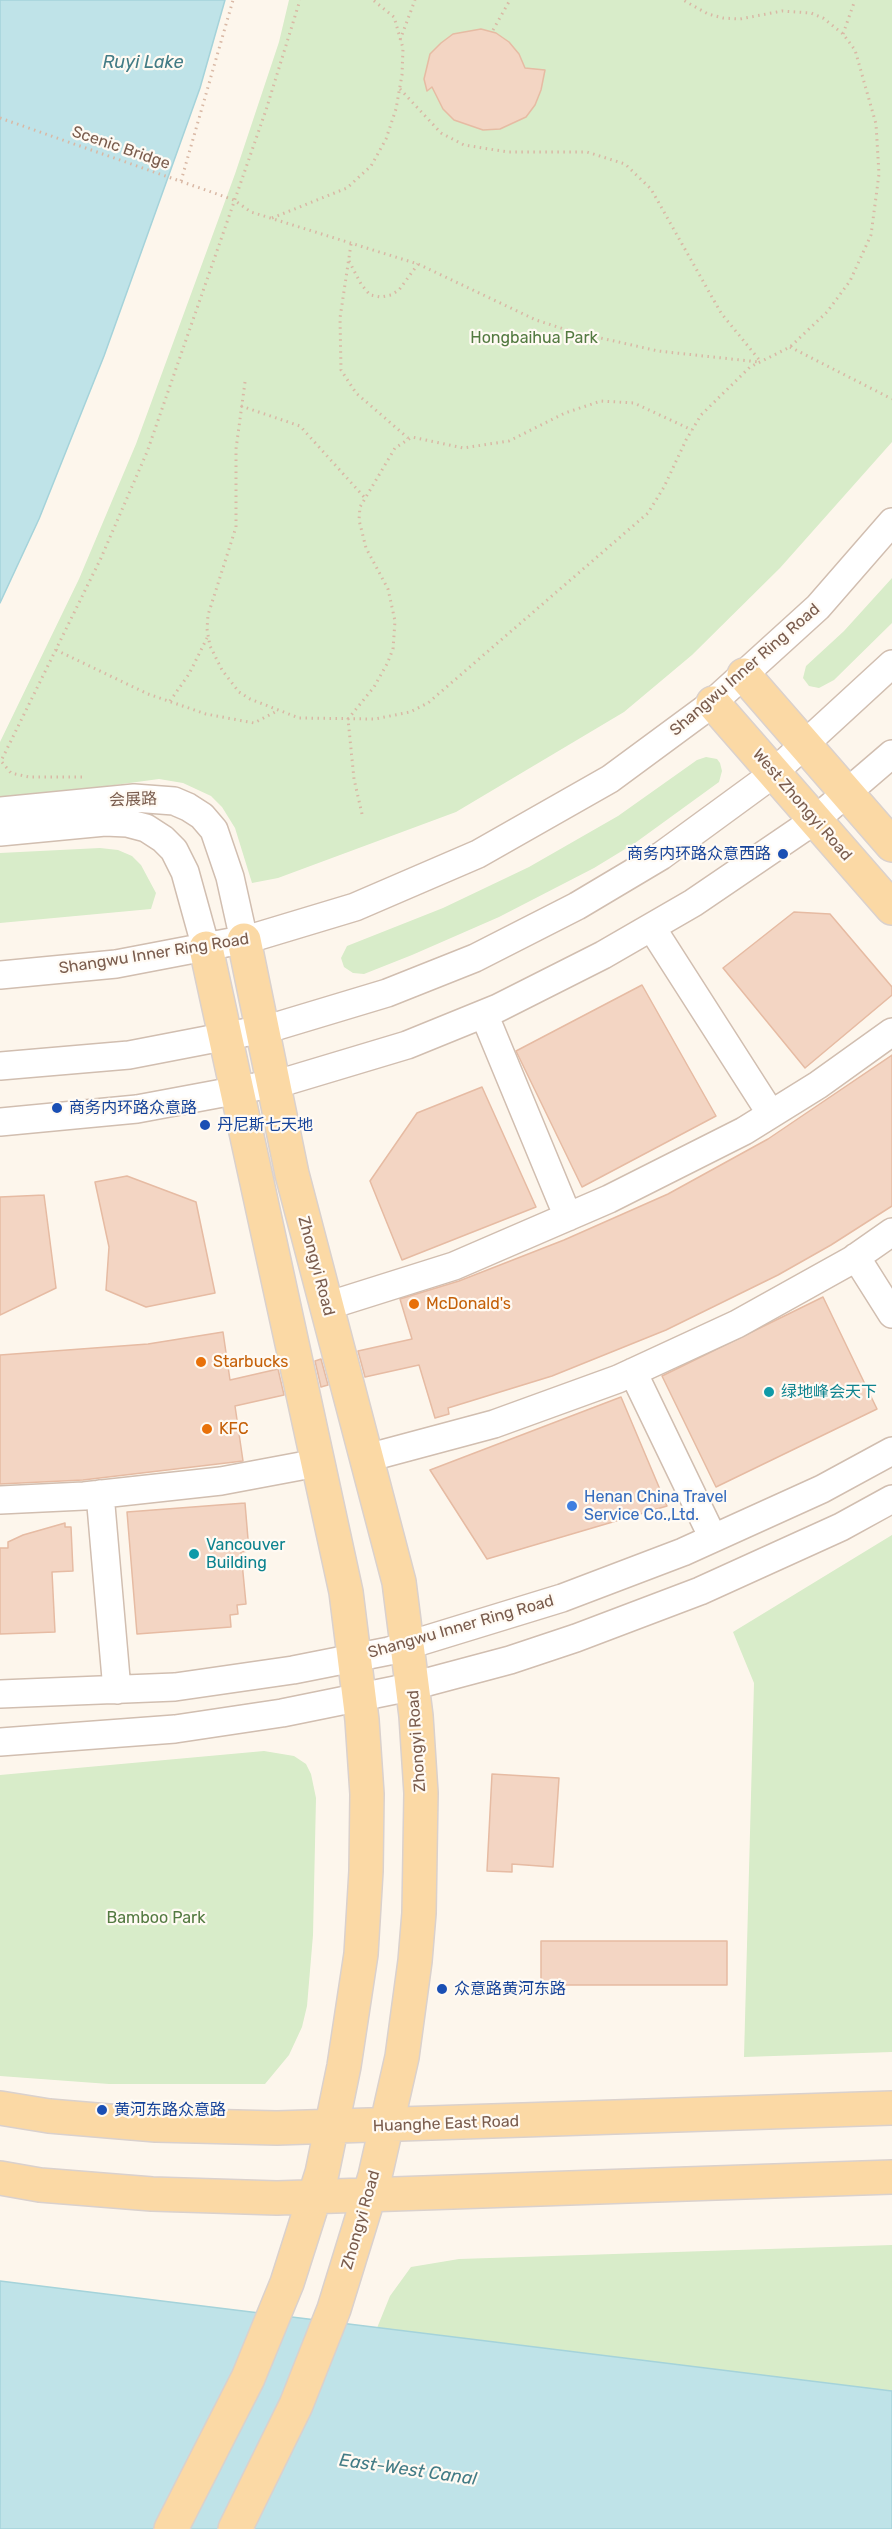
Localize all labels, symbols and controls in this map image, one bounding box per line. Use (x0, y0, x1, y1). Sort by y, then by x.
water label: Ruyi Lake (103, 52, 183, 74)
street label: Scenic Bridge (69, 122, 173, 174)
park label: Hongbaihua Park (470, 328, 598, 348)
street label: Shangwu Inner Ring Road (666, 600, 824, 740)
street label: West Zhongyi Road (748, 745, 856, 865)
street label: 会展路 (109, 790, 157, 810)
place label: 商务内环路众意西路 (627, 844, 771, 864)
marker: 商务内环路众意西路 (776, 847, 790, 861)
street label: Shangwu Inner Ring Road (58, 929, 250, 979)
place label: 商务内环路众意路 (69, 1098, 197, 1118)
marker: 商务内环路众意路 (50, 1101, 64, 1115)
place label: 丹尼斯七天地 (217, 1115, 313, 1135)
marker: 丹尼斯七天地 (198, 1118, 212, 1132)
street label: Zhongyi Road (293, 1214, 339, 1318)
place label: McDonald's (426, 1294, 511, 1314)
marker: McDonald's (407, 1297, 421, 1311)
place label: Starbucks (213, 1352, 288, 1372)
marker: Starbucks (194, 1355, 208, 1369)
place label: 绿地峰会天下 (781, 1382, 877, 1402)
marker: 绿地峰会天下 (762, 1385, 776, 1399)
place label: KFC (219, 1419, 249, 1439)
marker: KFC (200, 1422, 214, 1436)
place label: Henan China Travel Service Co.,Ltd. (584, 1487, 727, 1525)
marker: Henan China Travel Service Co.,Ltd. (565, 1499, 579, 1513)
place label: Vancouver Building (206, 1535, 285, 1573)
marker: Vancouver Building (187, 1547, 201, 1561)
street label: Shangwu Inner Ring Road (366, 1591, 556, 1663)
street label: Zhongyi Road (404, 1689, 430, 1793)
park label: Bamboo Park (107, 1908, 205, 1928)
place label: 众意路黄河东路 (454, 1979, 566, 1999)
marker: 众意路黄河东路 (435, 1982, 449, 1996)
place label: 黄河东路众意路 (114, 2100, 226, 2120)
marker: 黄河东路众意路 (95, 2103, 109, 2117)
street label: Huanghe East Road (372, 2112, 520, 2136)
street label: Zhongyi Road (338, 2168, 384, 2272)
water label: East-West Canal (338, 2450, 478, 2490)

